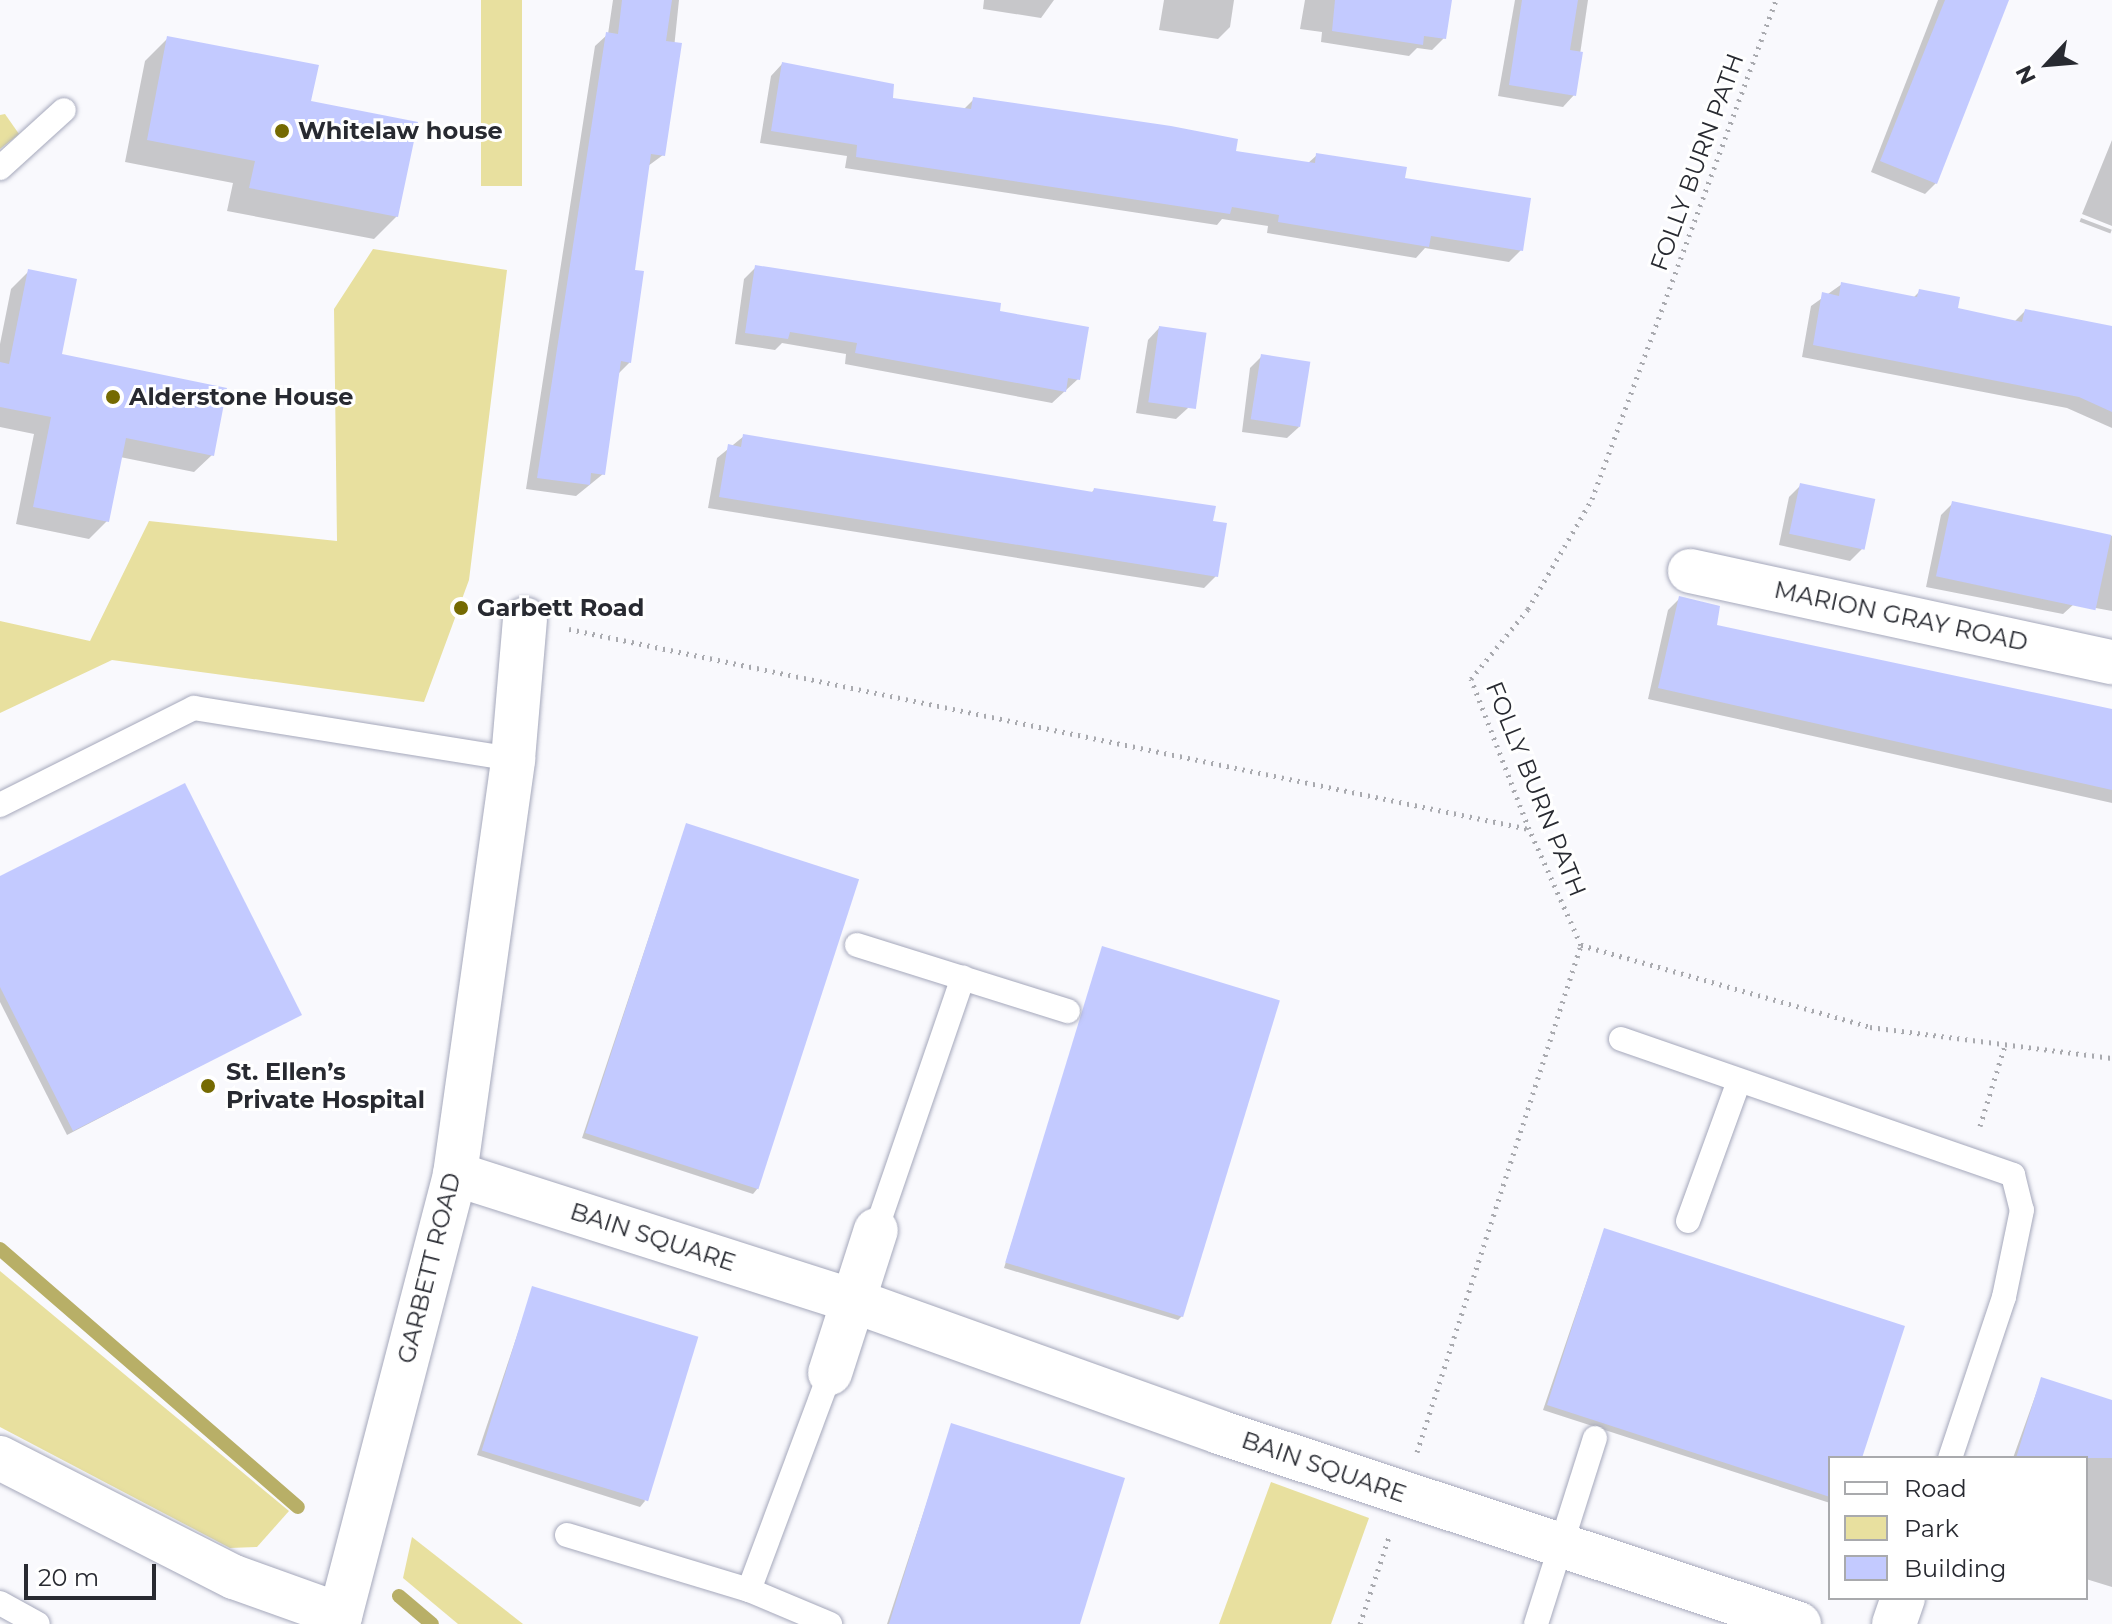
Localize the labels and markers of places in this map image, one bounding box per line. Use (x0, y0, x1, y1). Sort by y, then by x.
place label: Whitelaw house (298, 117, 503, 145)
marker: Whitelaw house (273, 122, 291, 140)
place label: Alderstone House (129, 383, 353, 411)
marker: Alderstone House (104, 388, 122, 406)
place label: Garbett Road (477, 594, 644, 622)
marker: Garbett Road (452, 599, 470, 617)
place label: St. Ellen’s Private Hospital (226, 1058, 425, 1114)
marker: St. Ellen’s Private Hospital (197, 1075, 219, 1097)

